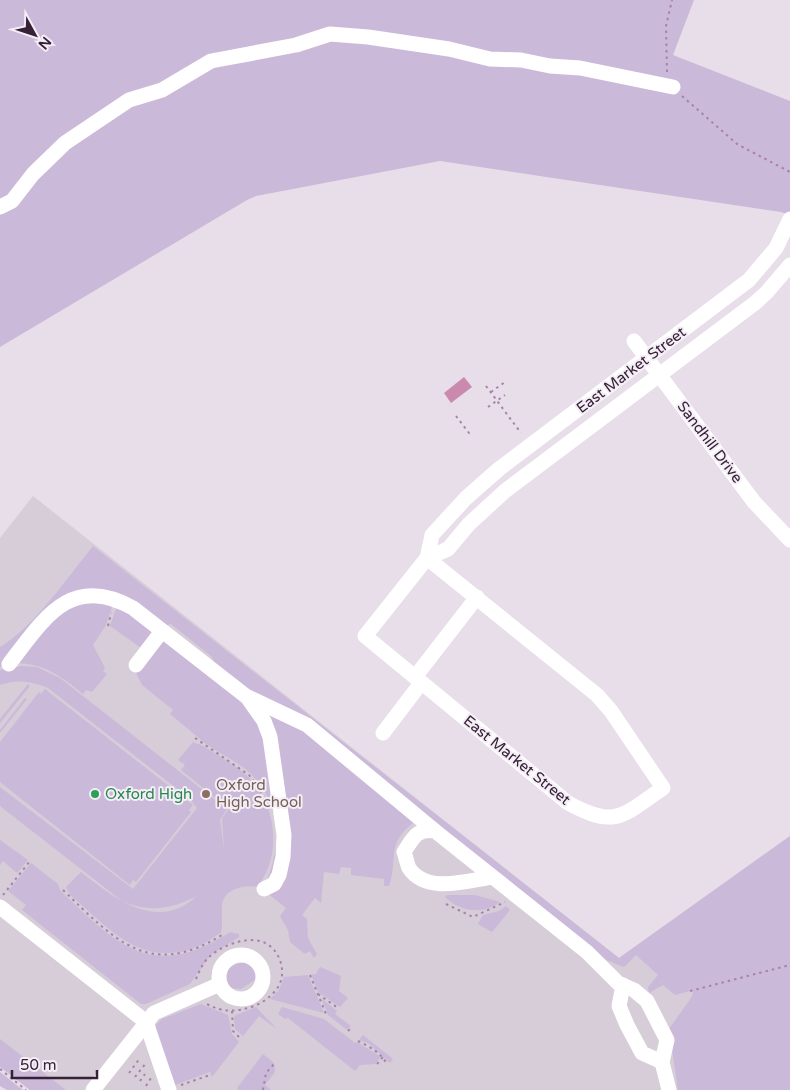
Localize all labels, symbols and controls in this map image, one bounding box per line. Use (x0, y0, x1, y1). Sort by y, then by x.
north arrow (10, 10, 60, 60)
text: N (34, 33, 55, 53)
street label: East Market Street (573, 323, 689, 417)
street label: Sandhill Drive (673, 398, 747, 486)
street label: East Market Street (460, 711, 574, 809)
place label: Oxford High School (216, 776, 302, 811)
place label: Oxford High (105, 785, 192, 803)
marker: Oxford High (89, 788, 101, 800)
marker: Oxford High School (200, 788, 212, 800)
scale bar (12, 1048, 98, 1080)
text: 50 m (20, 1056, 57, 1074)

